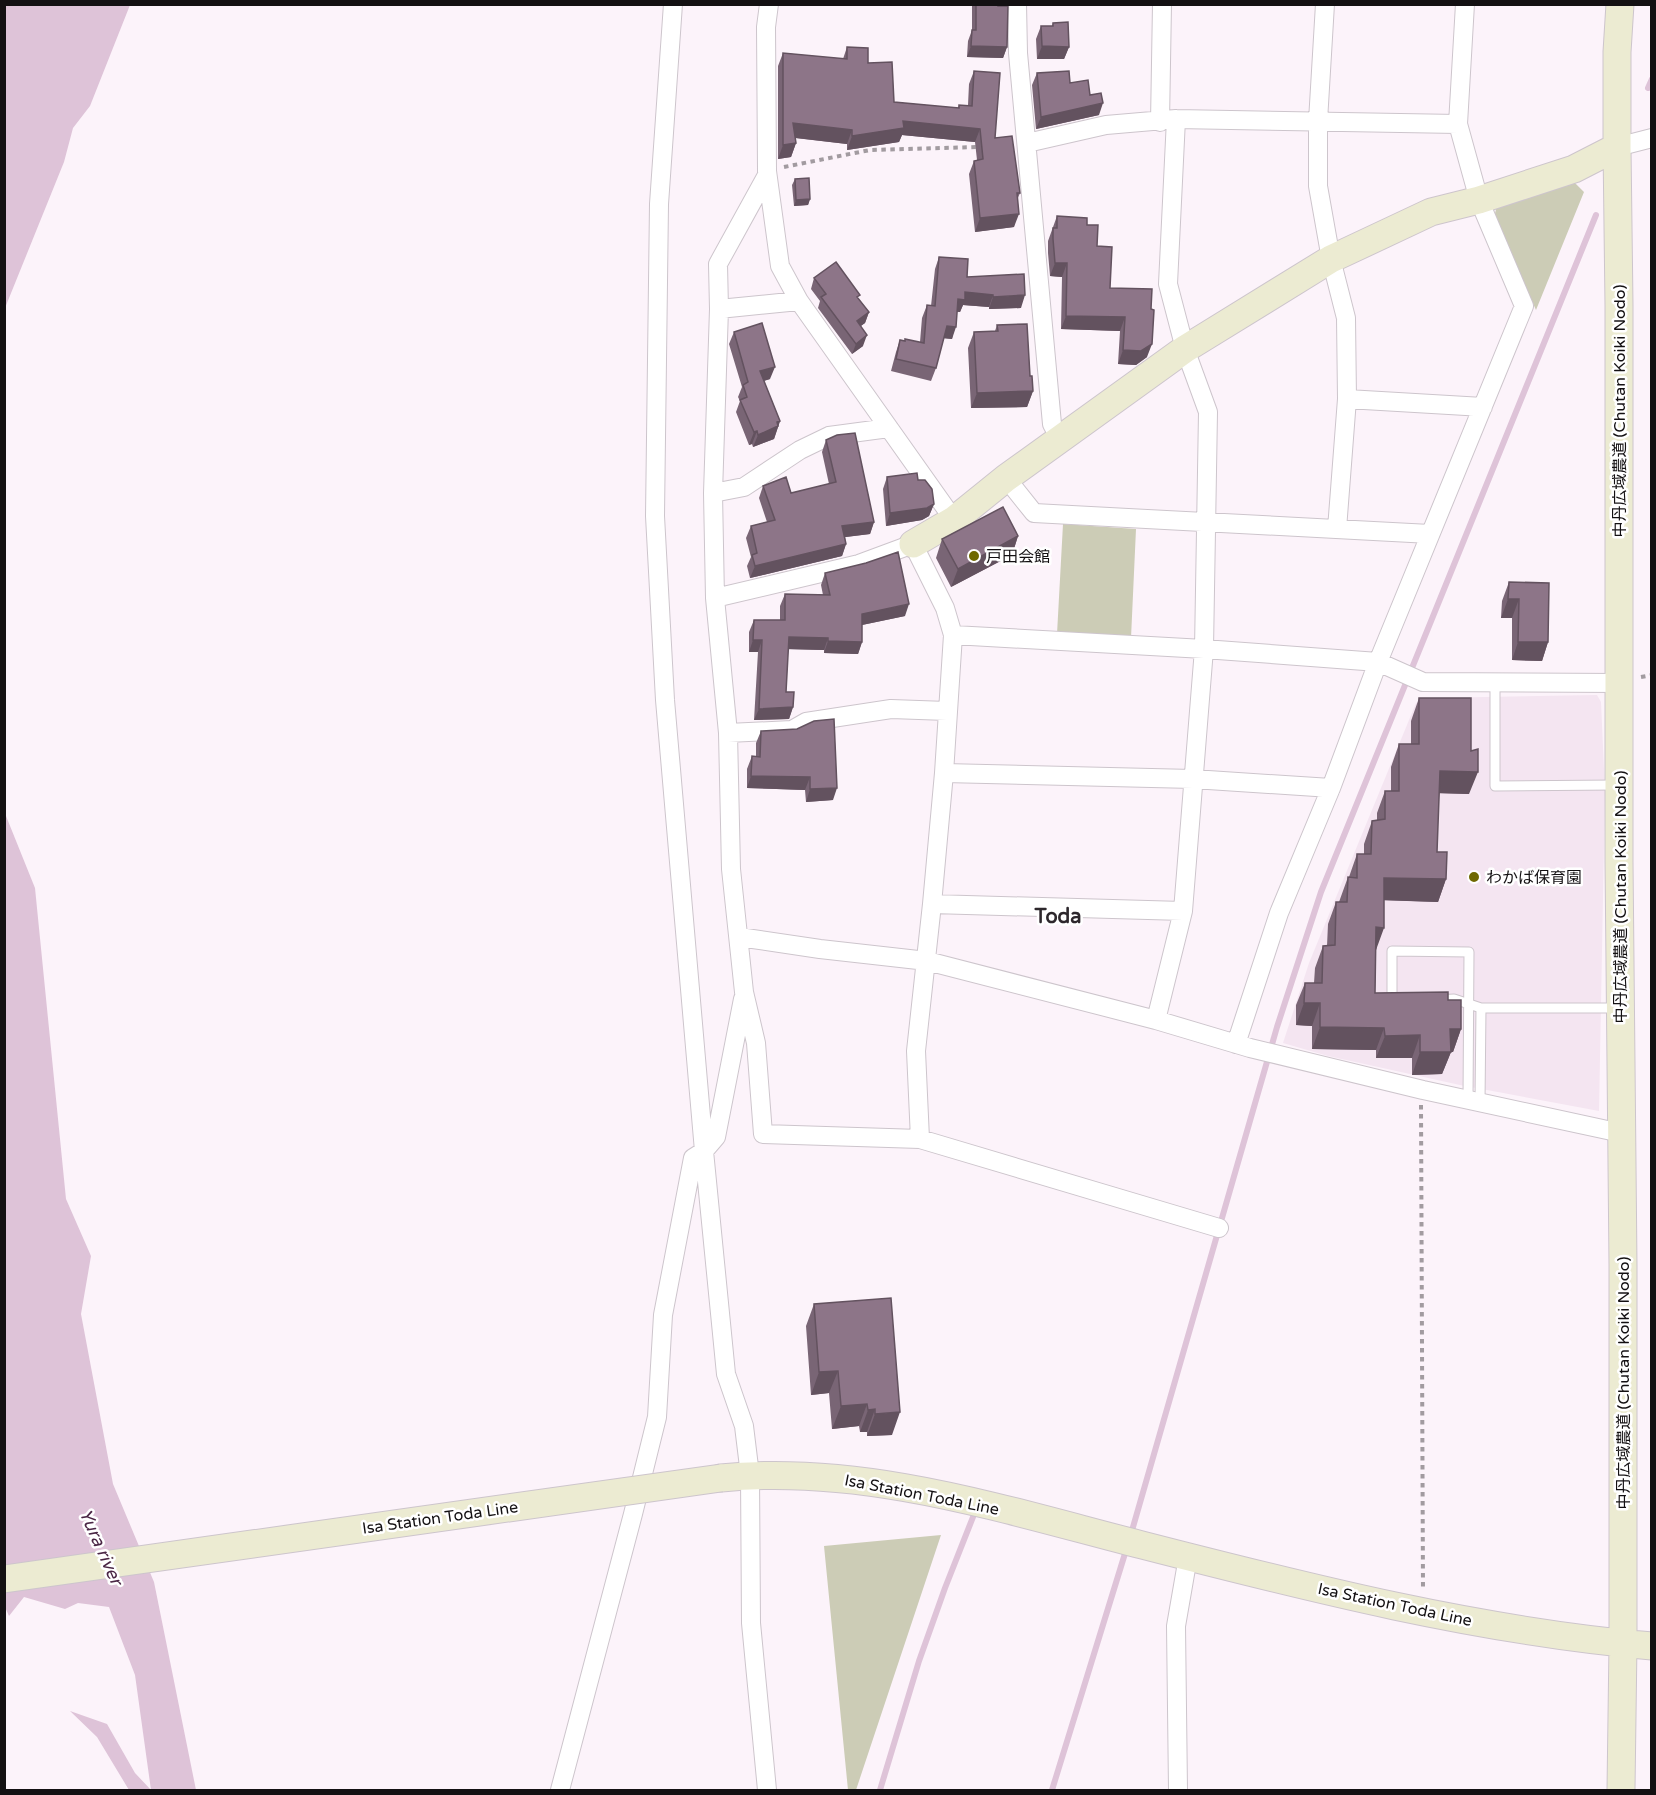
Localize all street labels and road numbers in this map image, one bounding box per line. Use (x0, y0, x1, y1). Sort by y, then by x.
street label: 中丹広域農道 (Chutan Koiki Nodo) (1610, 284, 1630, 538)
street label: 中丹広域農道 (Chutan Koiki Nodo) (1611, 770, 1631, 1024)
street label: 中丹広域農道 (Chutan Koiki Nodo) (1614, 1256, 1634, 1510)
street label: Isa Station Toda Line (843, 1470, 1001, 1520)
street label: Isa Station Toda Line (361, 1497, 519, 1539)
street label: Isa Station Toda Line (1316, 1579, 1474, 1631)

